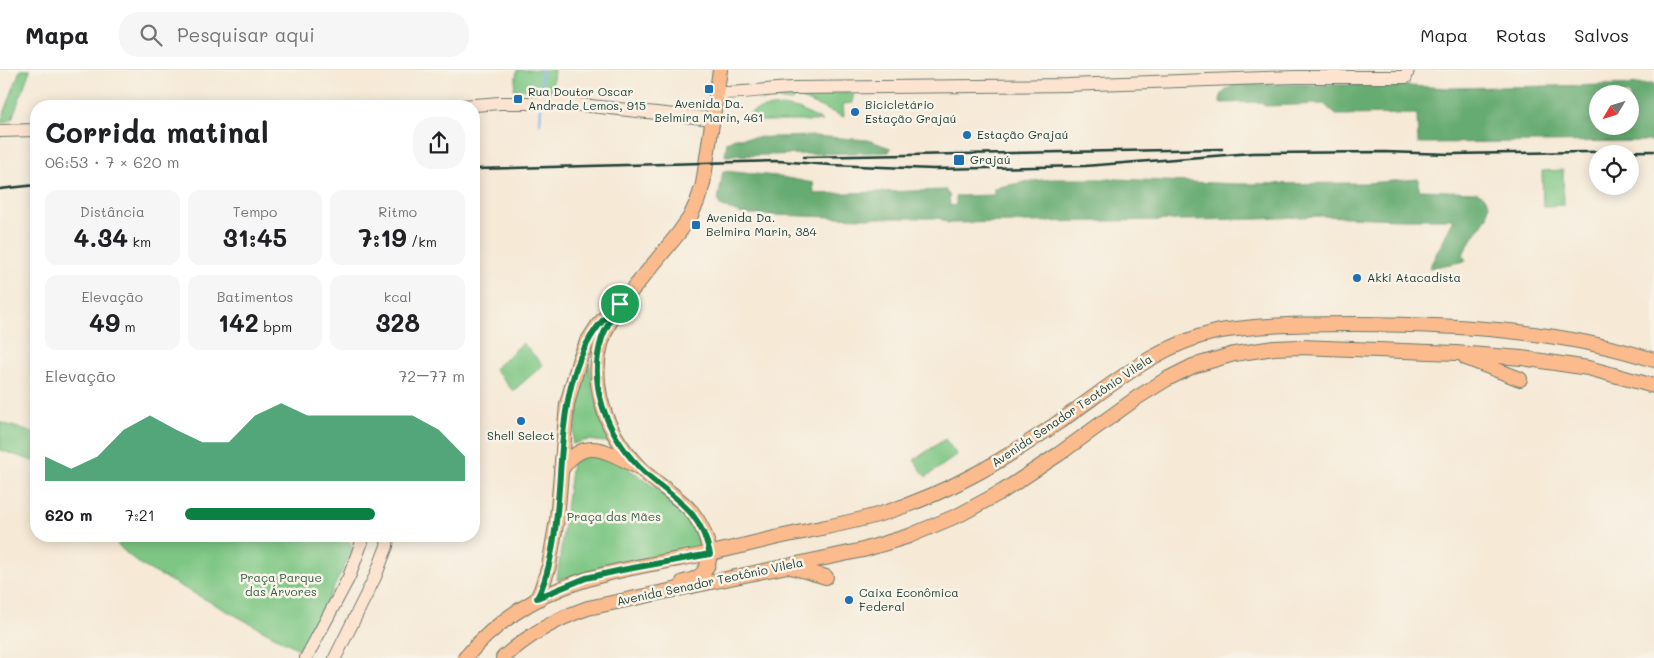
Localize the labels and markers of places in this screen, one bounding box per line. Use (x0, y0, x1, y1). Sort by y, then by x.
place label: Rua Doutor Oscar Andrade Lemos, 915 (528, 83, 646, 113)
marker: Avenida Da. Belmira Marin, 461 (703, 83, 715, 95)
marker: Rua Doutor Oscar Andrade Lemos, 915 (512, 93, 524, 105)
place label: Avenida Da. Belmira Marin, 461 (655, 95, 763, 125)
place label: Bicicletário Estação Grajaú (865, 96, 956, 126)
marker: Bicicletário Estação Grajaú (849, 106, 861, 118)
place label: Estação Grajaú (977, 126, 1068, 142)
marker: Estação Grajaú (961, 129, 973, 141)
place label: Grajaú (970, 151, 1010, 167)
marker: Grajaú (952, 153, 966, 167)
place label: Avenida Da. Belmira Marin, 384 (706, 209, 817, 239)
marker: Avenida Da. Belmira Marin, 384 (690, 219, 702, 231)
place label: Akki Atacadista (1367, 269, 1461, 285)
marker: Akki Atacadista (1351, 272, 1363, 284)
pin (599, 283, 641, 325)
marker: Shell Select (515, 415, 527, 427)
place label: Shell Select (487, 427, 555, 443)
place label: Caixa Econômica Federal (859, 584, 959, 614)
marker: Caixa Econômica Federal (843, 594, 855, 606)

